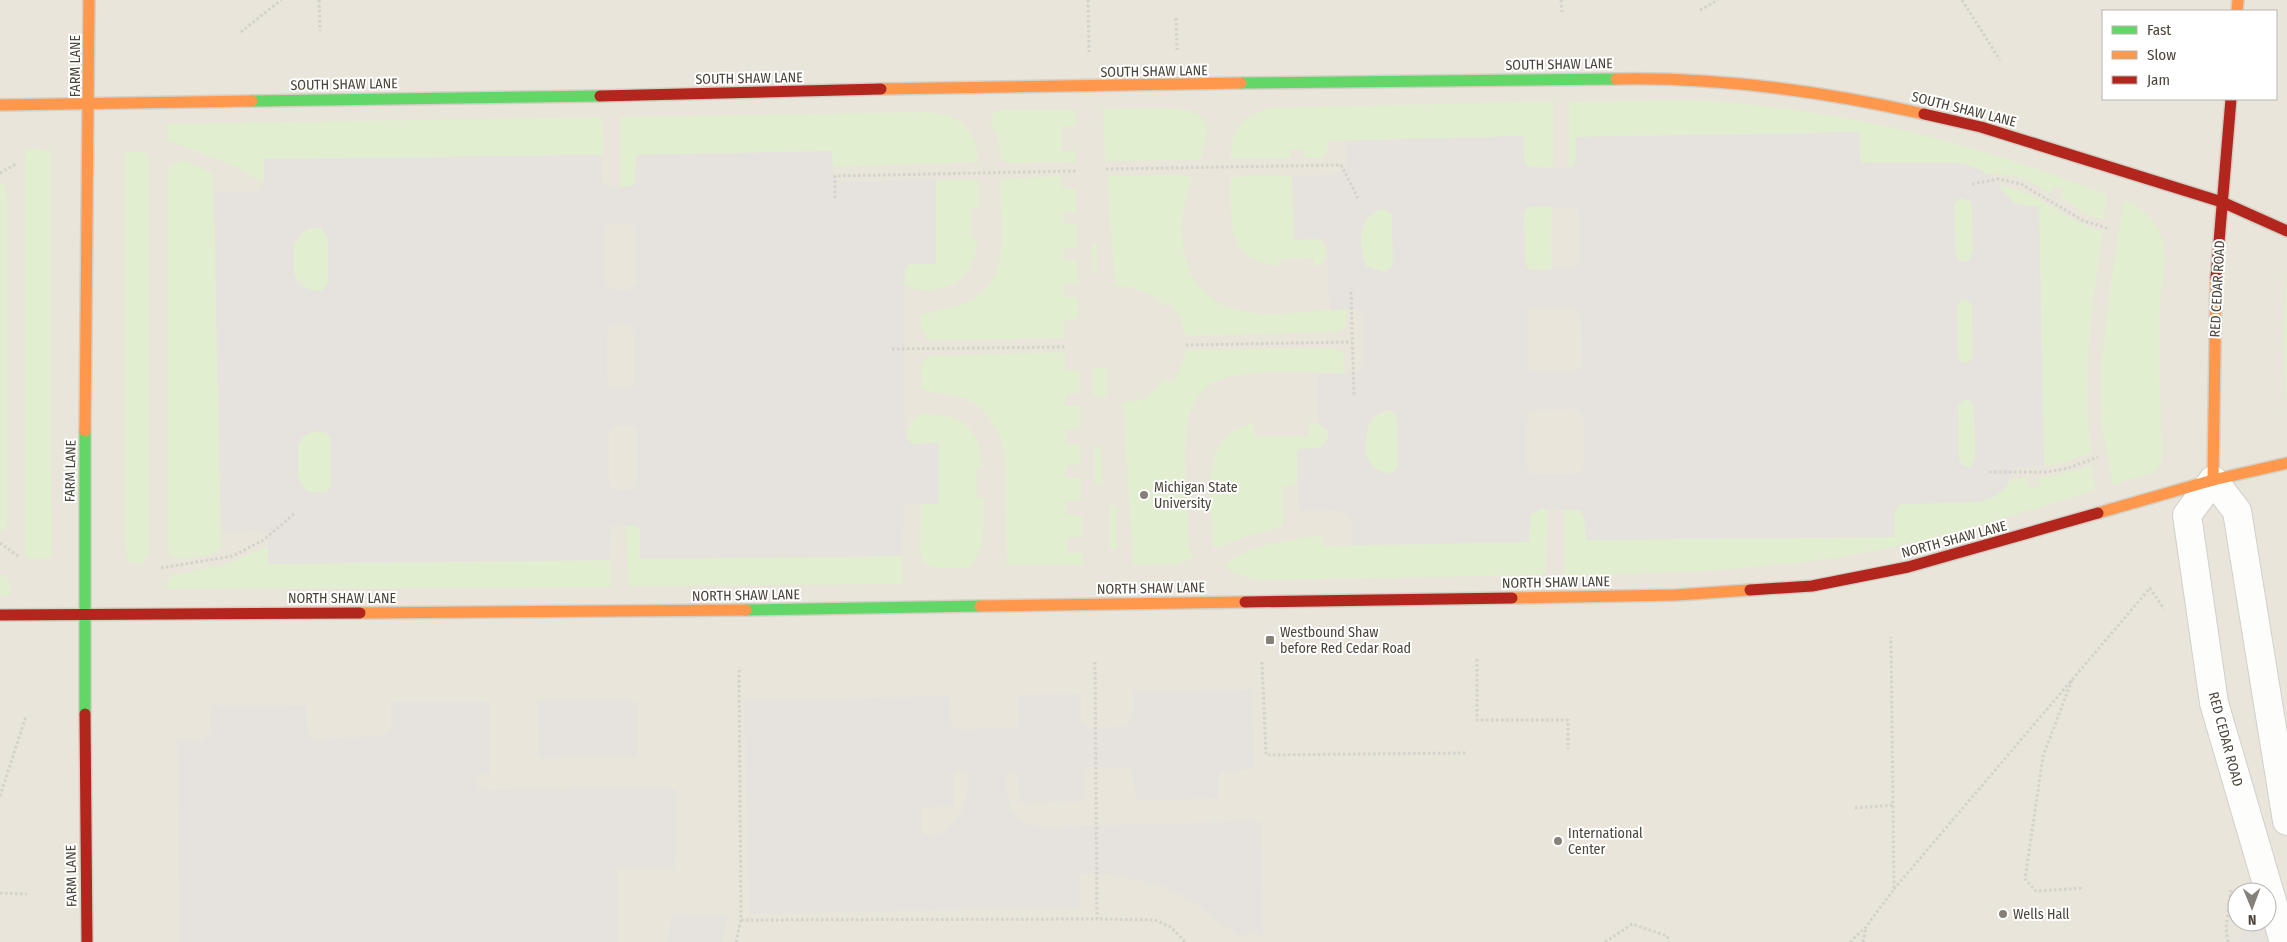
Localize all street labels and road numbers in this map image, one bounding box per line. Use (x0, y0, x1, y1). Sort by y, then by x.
street label: FARM LANE (67, 34, 84, 97)
street label: SOUTH SHAW LANE (1505, 55, 1613, 74)
street label: SOUTH SHAW LANE (1100, 62, 1208, 81)
street label: SOUTH SHAW LANE (695, 69, 803, 88)
street label: SOUTH SHAW LANE (290, 75, 398, 94)
street label: SOUTH SHAW LANE (1910, 88, 2018, 131)
street label: RED CEDAR ROAD (2206, 240, 2229, 338)
street label: FARM LANE (61, 439, 80, 502)
street label: NORTH SHAW LANE (1900, 517, 2009, 562)
street label: NORTH SHAW LANE (1502, 573, 1611, 592)
street label: NORTH SHAW LANE (1097, 579, 1206, 598)
street label: NORTH SHAW LANE (692, 586, 801, 605)
street label: NORTH SHAW LANE (288, 590, 396, 607)
street label: RED CEDAR ROAD (2205, 690, 2246, 788)
street label: FARM LANE (62, 844, 81, 907)

